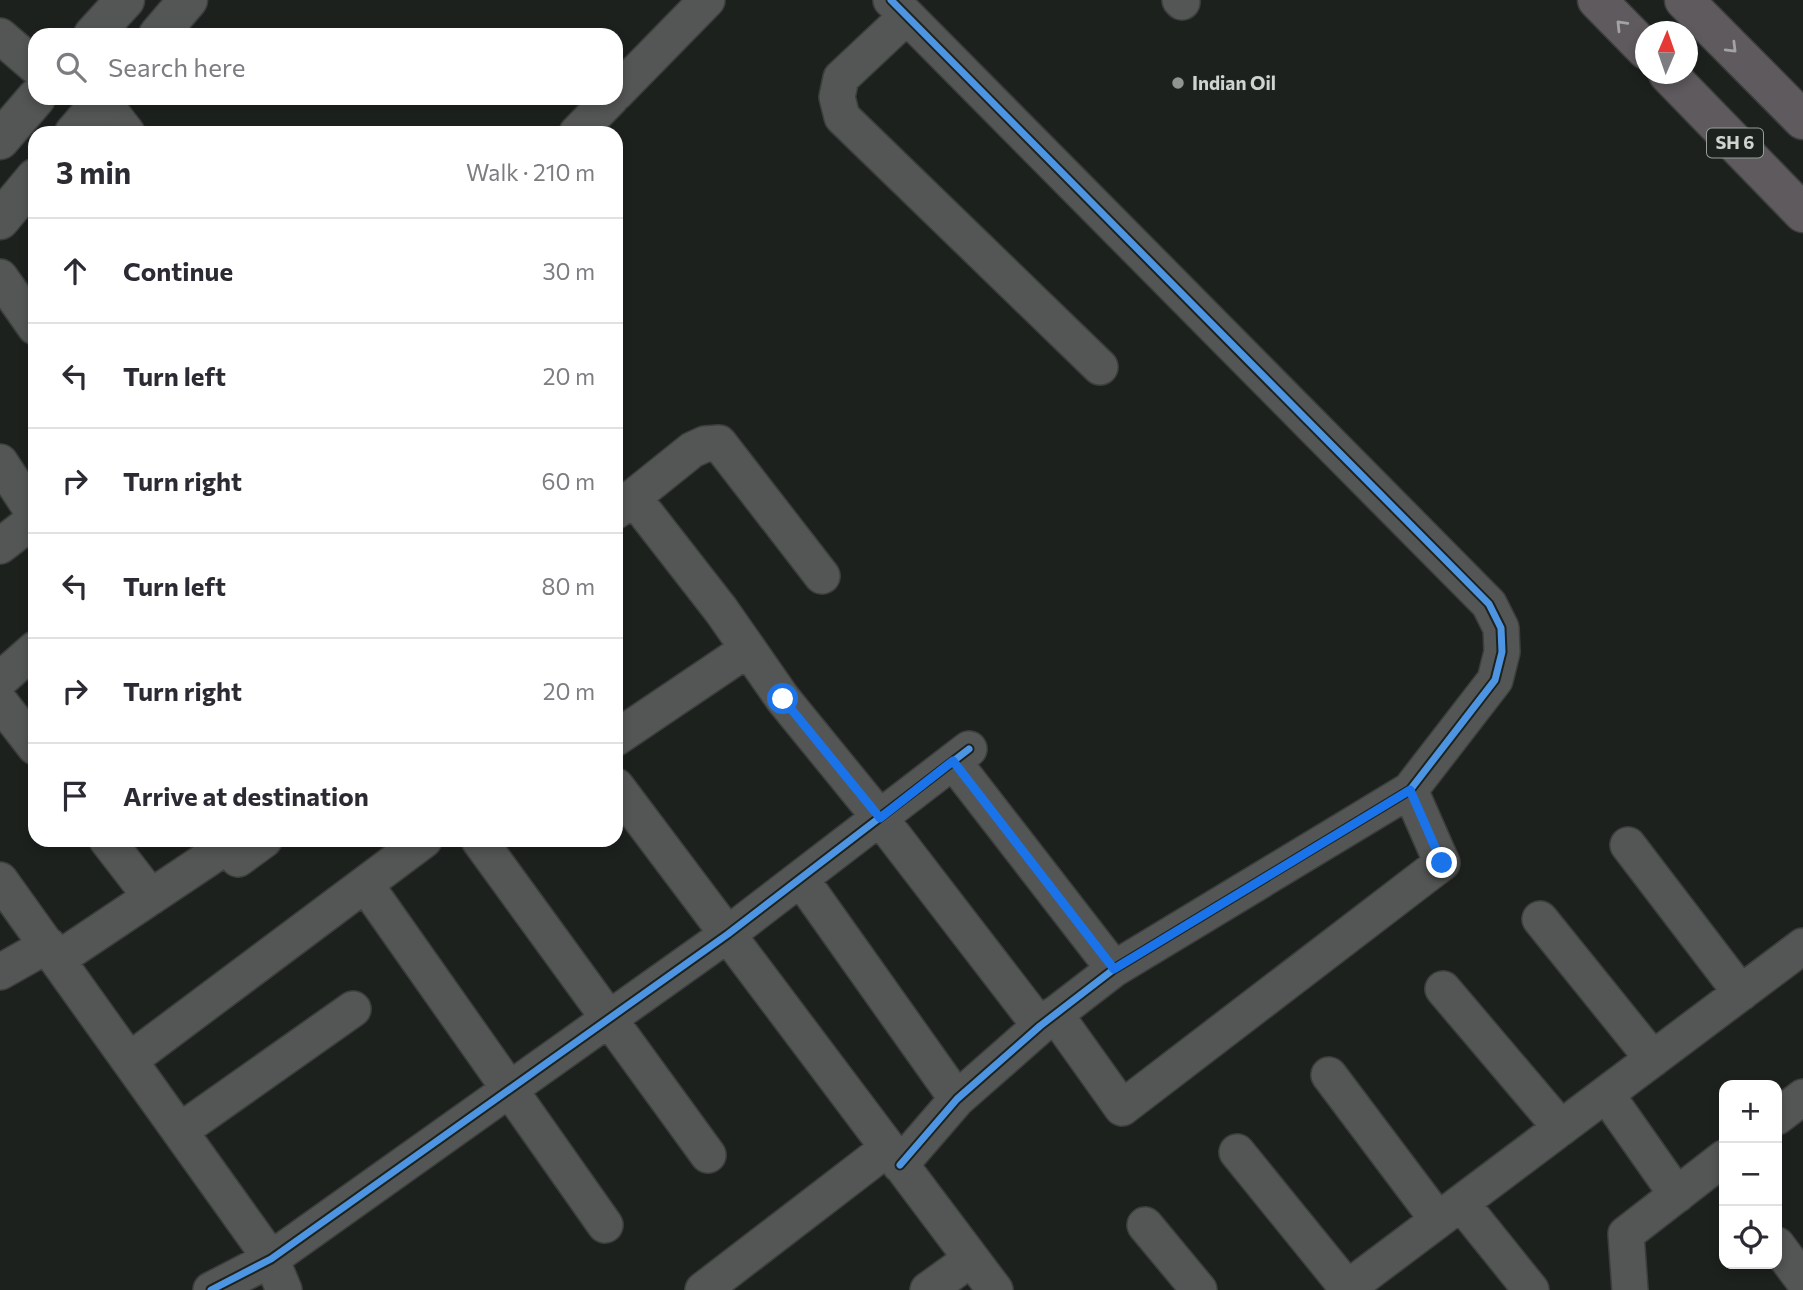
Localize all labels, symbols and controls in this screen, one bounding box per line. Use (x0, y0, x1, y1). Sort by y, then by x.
one-way arrow (1617, 20, 1630, 33)
north arrow (1635, 21, 1698, 84)
search box (28, 28, 623, 105)
one-way arrow (1724, 40, 1737, 53)
icon: search (52, 48, 90, 86)
text: Search here (108, 51, 246, 82)
place label: Indian Oil (1192, 71, 1276, 94)
marker: Indian Oil (1170, 75, 1186, 91)
road number: SH 6 (1707, 128, 1763, 158)
text: 3 min (56, 153, 131, 190)
text: Walk · 210 m (466, 158, 595, 186)
icon: ahead (56, 252, 94, 290)
text: Continue (123, 255, 233, 286)
text: 30 m (542, 257, 595, 285)
icon: left (56, 357, 94, 395)
text: Turn left (123, 360, 226, 391)
text: 20 m (543, 362, 595, 390)
icon: right (56, 462, 94, 500)
text: Turn right (123, 465, 242, 496)
text: 60 m (542, 467, 595, 495)
icon: left (56, 567, 94, 605)
text: Turn left (123, 570, 226, 601)
text: 80 m (542, 572, 595, 600)
icon: right (56, 672, 94, 710)
text: Turn right (123, 675, 242, 706)
text: 20 m (543, 677, 595, 705)
route start (767, 683, 798, 714)
icon: arrive (56, 777, 94, 815)
text: Arrive at destination (123, 780, 369, 811)
route end (1426, 847, 1457, 878)
map controls (1719, 1080, 1782, 1269)
button: + (1719, 1080, 1782, 1143)
button: − (1719, 1143, 1782, 1206)
button: locate (1719, 1206, 1782, 1269)

